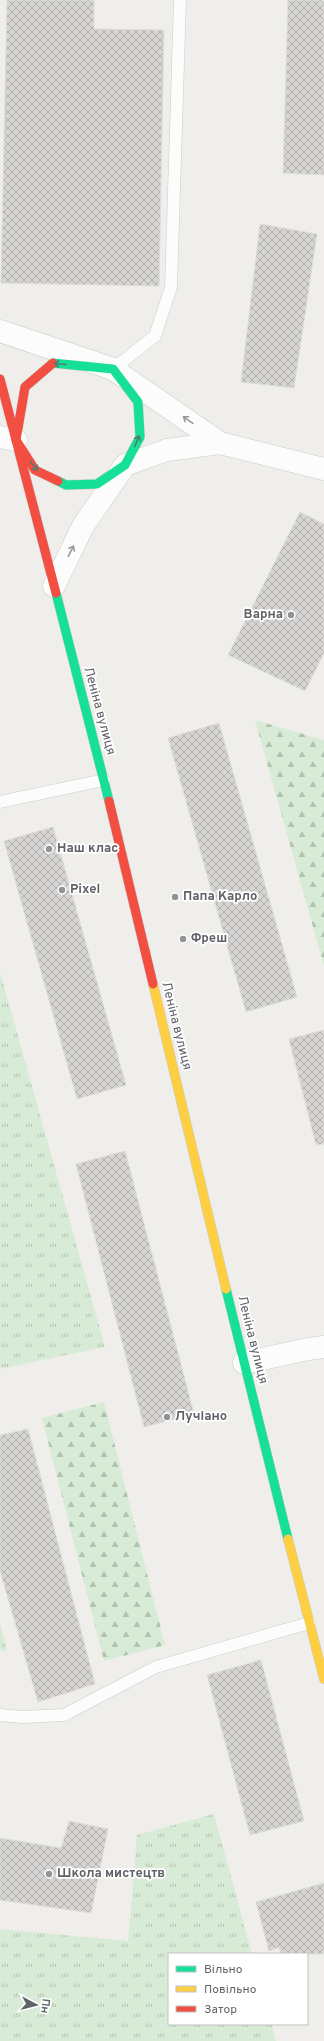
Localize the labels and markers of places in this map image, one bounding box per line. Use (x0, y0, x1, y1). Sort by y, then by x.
place label: Варна (244, 607, 283, 623)
marker: Варна (286, 610, 296, 620)
place label: Наш клас (57, 841, 118, 857)
marker: Наш клас (44, 844, 54, 854)
place label: Pixel (70, 882, 100, 898)
marker: Pixel (57, 885, 67, 895)
place label: Папа Карло (183, 889, 258, 905)
marker: Папа Карло (170, 892, 180, 902)
place label: Фреш (191, 931, 227, 947)
marker: Фреш (178, 934, 188, 944)
place label: Лучіано (175, 1409, 227, 1425)
marker: Лучіано (162, 1412, 172, 1422)
place label: Школа мистецтв (57, 1866, 165, 1882)
marker: Школа мистецтв (44, 1869, 54, 1879)

